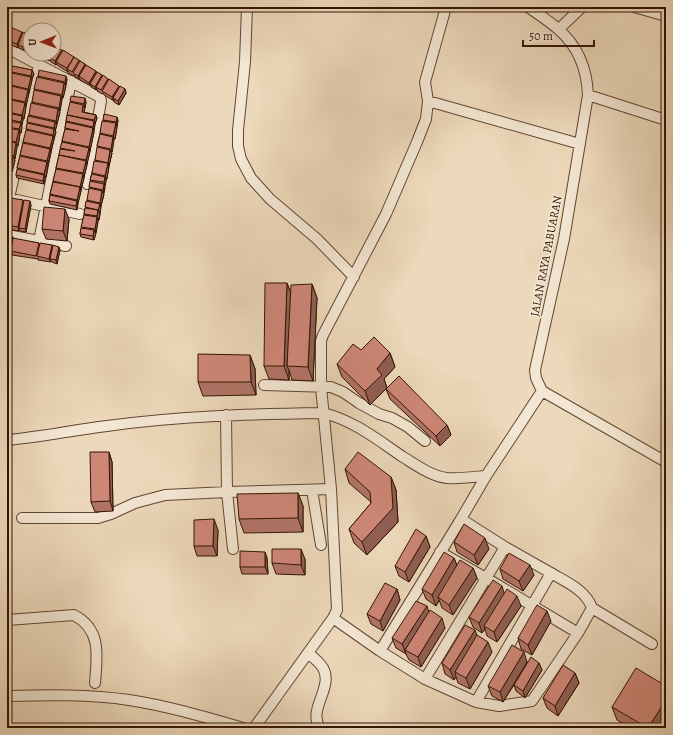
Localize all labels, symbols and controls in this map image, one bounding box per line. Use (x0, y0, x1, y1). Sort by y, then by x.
north arrow (22, 22, 62, 62)
scale bar (523, 22, 594, 48)
text: 50 m (529, 28, 553, 44)
text: U (25, 38, 40, 46)
street label: JALAN RAYA PABUARAN (526, 194, 566, 318)

